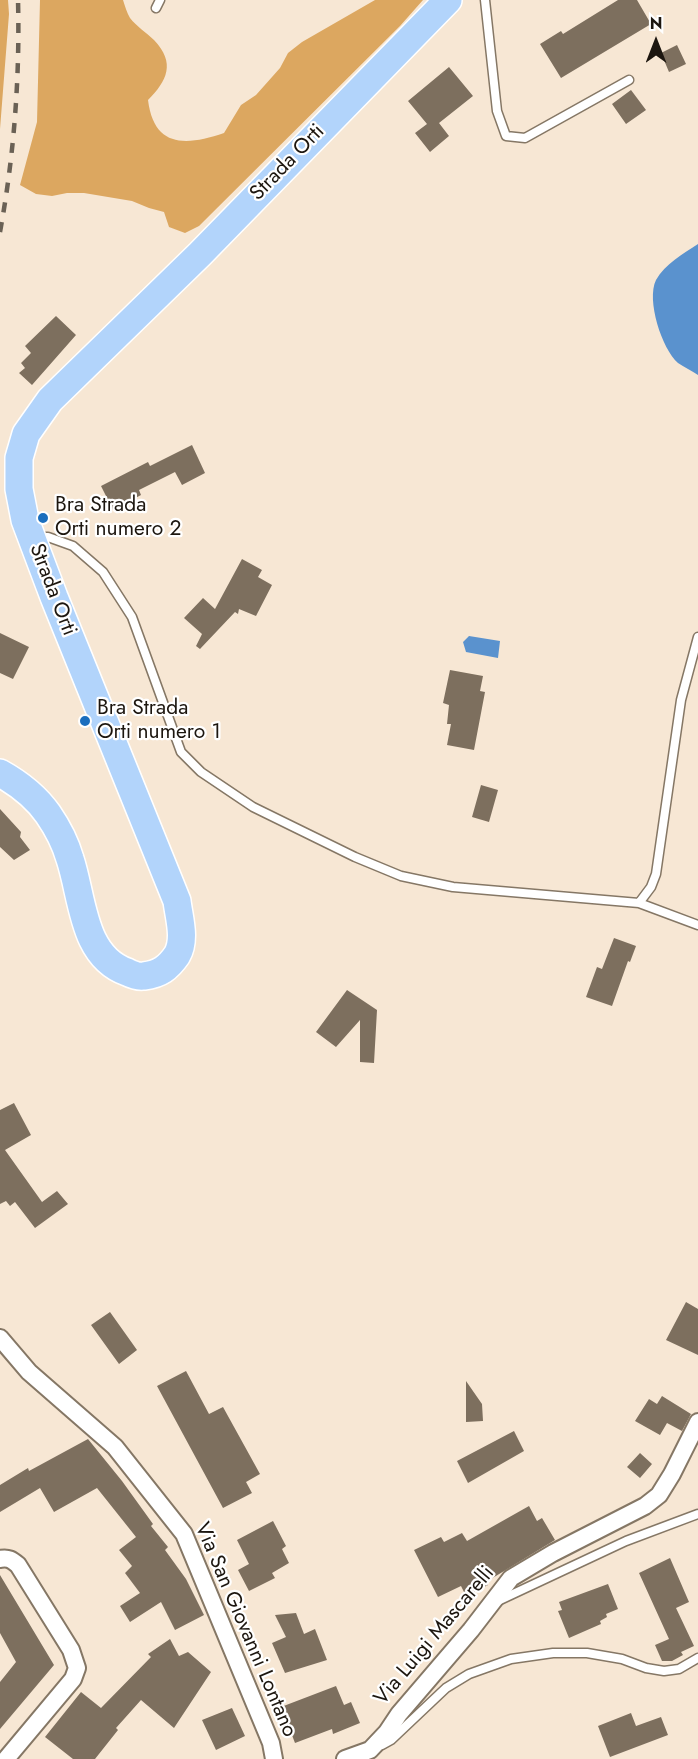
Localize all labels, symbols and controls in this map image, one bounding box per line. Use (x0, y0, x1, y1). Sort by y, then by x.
north arrow (626, 12, 686, 72)
text: N (650, 12, 662, 35)
street label: Strada Orti (245, 120, 331, 206)
place label: Bra Strada Orti numero 2 (55, 493, 181, 543)
marker: Bra Strada Orti numero 2 (36, 511, 50, 525)
street label: Strada Orti (23, 540, 81, 640)
place label: Bra Strada Orti numero 1 (97, 696, 221, 746)
marker: Bra Strada Orti numero 1 (78, 714, 92, 728)
street label: Via San Giovanni Lontano (188, 1519, 302, 1741)
street label: Via Luigi Mascarelli (370, 1561, 500, 1711)

